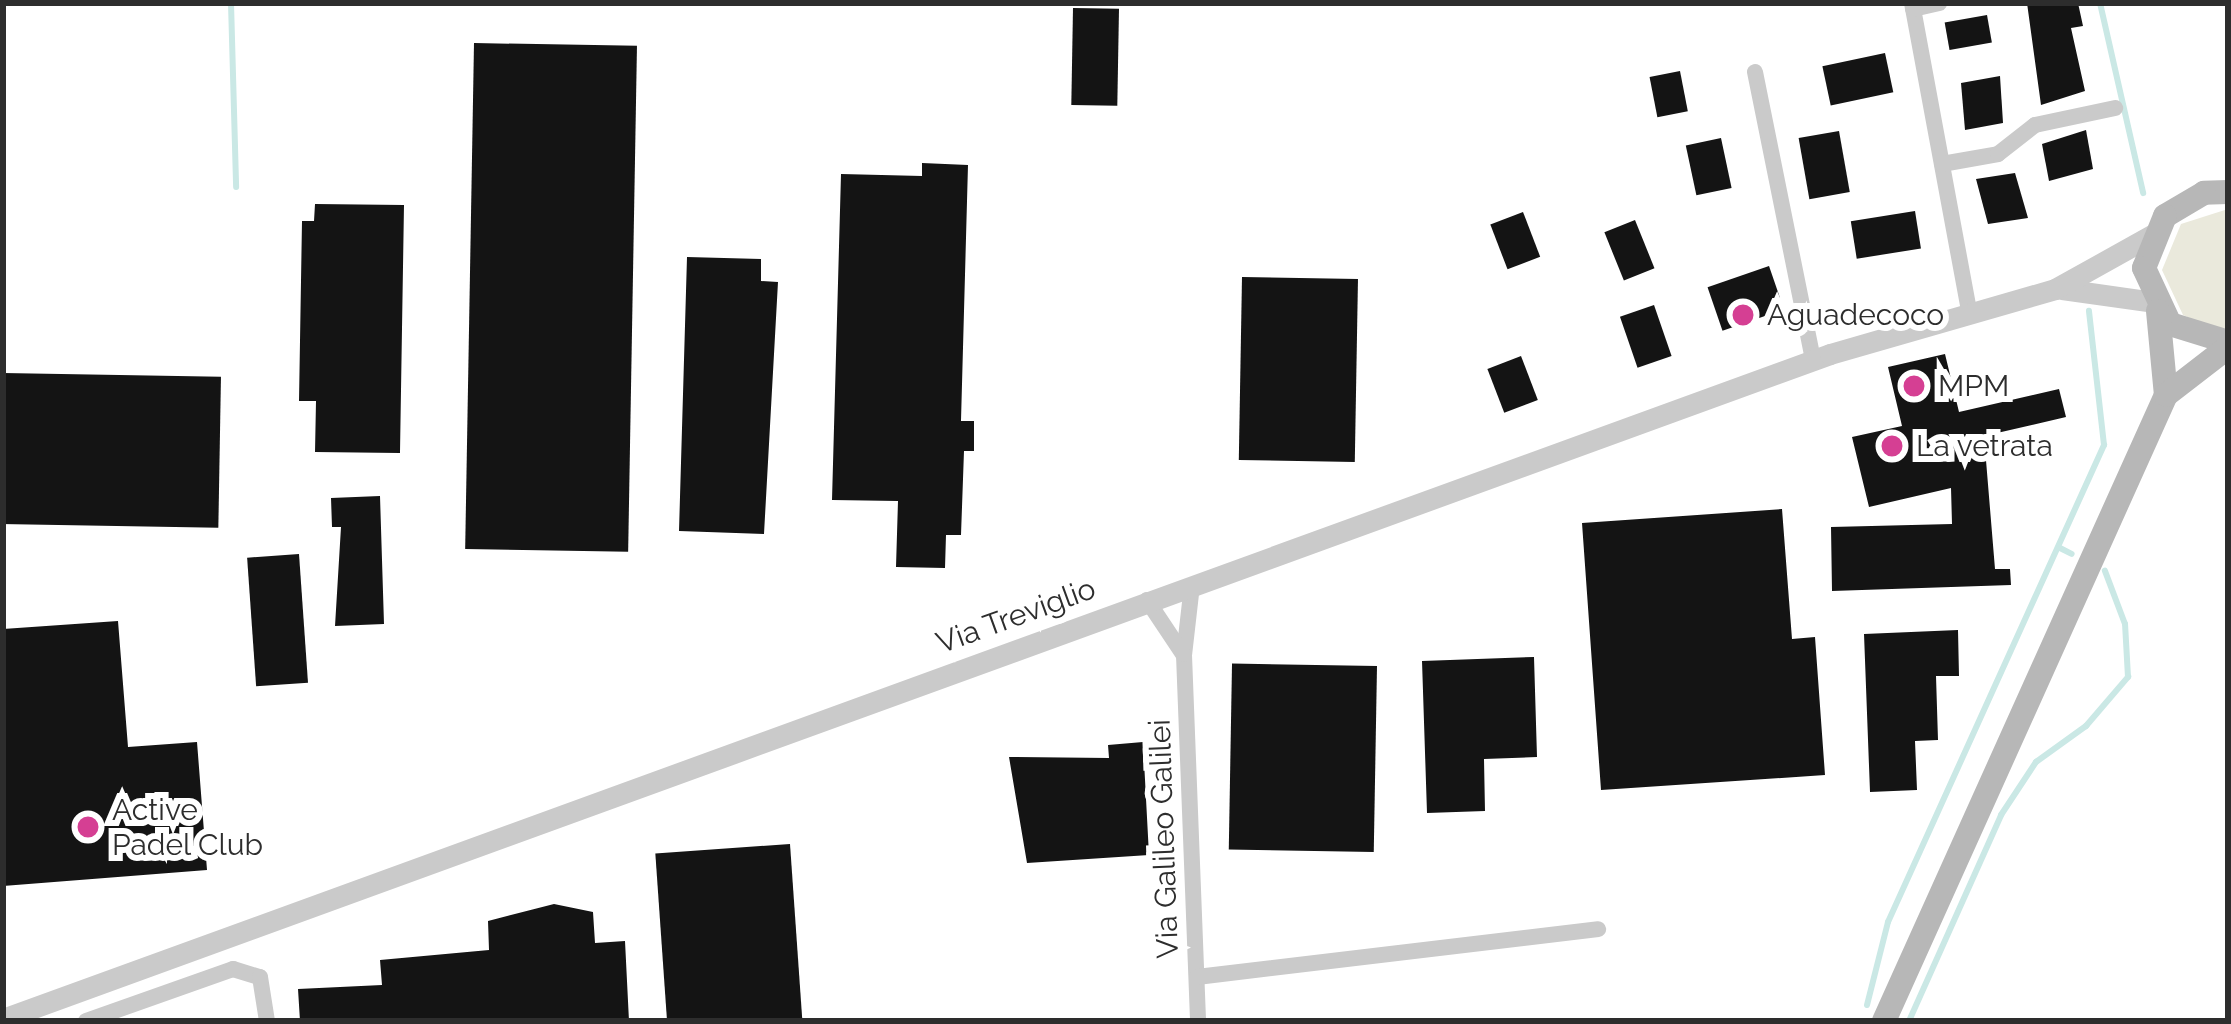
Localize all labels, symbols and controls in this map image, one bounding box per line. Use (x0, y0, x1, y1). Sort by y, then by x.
place label: Aguadecoco (1767, 297, 1944, 333)
marker: Aguadecoco (1730, 302, 1756, 328)
place label: MPM (1938, 368, 2009, 404)
marker: MPM (1901, 373, 1927, 399)
place label: La vetrata (1916, 428, 2054, 464)
marker: La vetrata (1879, 433, 1905, 459)
street label: Via Treviglio (931, 570, 1101, 662)
street label: Via Galileo Galilei (1142, 719, 1186, 959)
place label: Active Padel Club (112, 792, 264, 862)
marker: Active Padel Club (75, 814, 101, 840)

